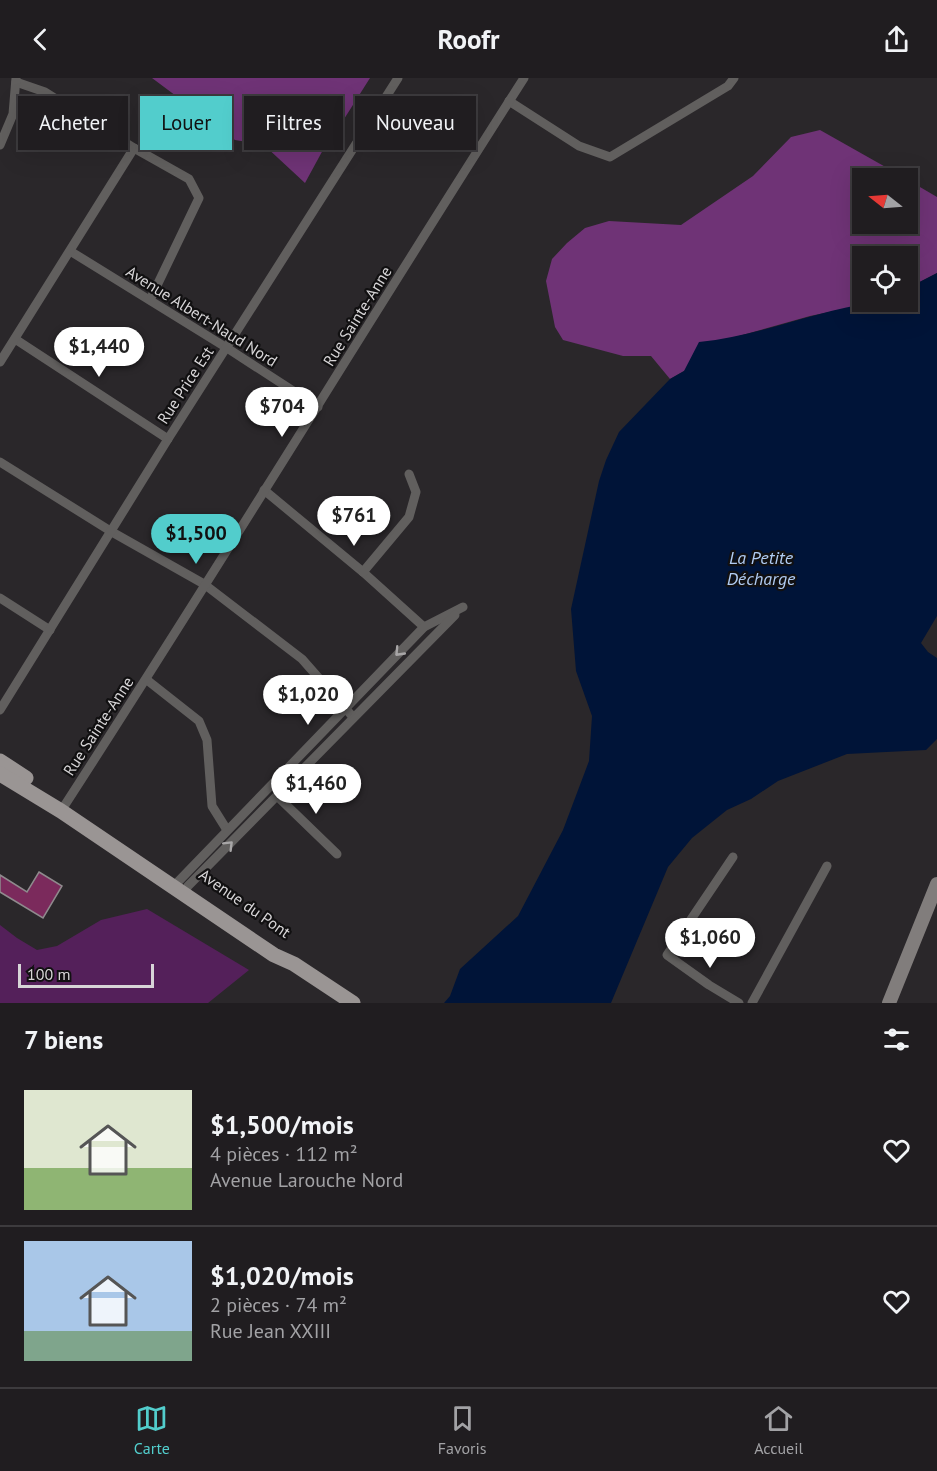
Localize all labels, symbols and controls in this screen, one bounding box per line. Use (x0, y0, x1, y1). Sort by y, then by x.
text: Roofr (438, 22, 499, 56)
icon: back (24, 23, 57, 56)
icon: share (880, 23, 913, 56)
chip: Acheter (18, 96, 128, 150)
chip: Louer (140, 96, 232, 150)
chip: Filtres (244, 96, 343, 150)
chip: Nouveau (355, 96, 476, 150)
north arrow (852, 168, 918, 234)
map controls (852, 168, 918, 312)
button: locate (852, 246, 918, 312)
street label: Avenue Albert-Naud Nord (123, 261, 281, 371)
street label: Rue Sainte-Anne (318, 262, 396, 370)
pin: $1,440 (50, 327, 148, 378)
text: $1,440 (68, 333, 130, 359)
street label: Rue Price Est (153, 342, 218, 428)
pin: $704 (246, 387, 318, 438)
text: $704 (259, 393, 305, 419)
pin: $761 (318, 496, 390, 547)
text: $761 (331, 502, 377, 528)
pin: $1,500 (147, 514, 245, 565)
text: $1,500 (165, 520, 227, 546)
water label: La Petite Décharge (727, 546, 796, 590)
one-way arrow (395, 646, 406, 656)
street label: Rue Sainte-Anne (59, 673, 137, 779)
pin: $1,020 (259, 675, 357, 726)
text: $1,020 (277, 681, 339, 707)
pin: $1,460 (267, 764, 365, 815)
text: $1,460 (285, 770, 347, 796)
one-way arrow (222, 841, 233, 851)
street label: Avenue du Pont (195, 864, 295, 942)
pin: $1,060 (661, 918, 759, 969)
text: $1,060 (679, 924, 741, 950)
scale bar (18, 961, 154, 988)
text: 100 m (27, 964, 70, 984)
text: 7 biens (24, 1023, 103, 1056)
icon: filters (880, 1023, 913, 1056)
text: $1,500/mois (210, 1108, 354, 1141)
icon: home (72, 1114, 144, 1186)
icon: heart (880, 1134, 913, 1167)
text: 4 pièces · 112 m² (210, 1141, 358, 1167)
text: Avenue Larouche Nord (210, 1167, 403, 1193)
text: $1,020/mois (210, 1259, 354, 1292)
icon: home (72, 1265, 144, 1337)
icon: heart (880, 1285, 913, 1318)
text: 2 pièces · 74 m² (210, 1292, 347, 1318)
text: Rue Jean XXIII (210, 1318, 331, 1344)
tab: Carte (134, 1402, 170, 1458)
tab: Favoris (438, 1402, 486, 1458)
tab: Accueil (754, 1402, 803, 1458)

